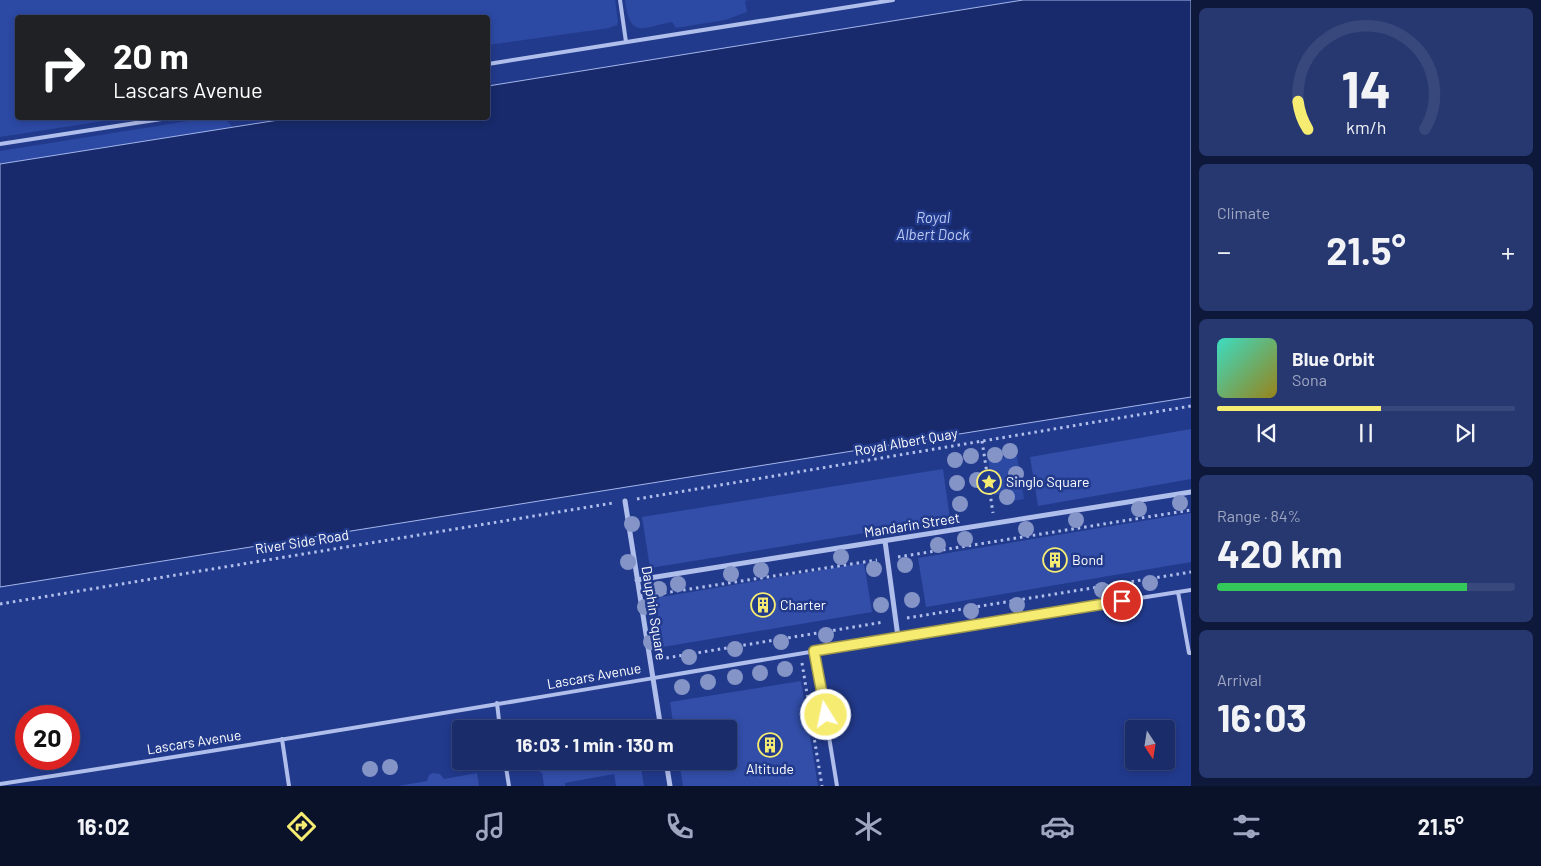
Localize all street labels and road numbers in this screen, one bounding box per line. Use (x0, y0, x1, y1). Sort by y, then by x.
street label: Royal Albert Quay (853, 424, 959, 459)
street label: Mandarin Street (863, 509, 961, 540)
street label: River Side Road (254, 526, 350, 557)
street label: Dauphin Square (639, 564, 670, 661)
street label: Lascars Avenue (545, 659, 642, 692)
street label: Lascars Avenue (145, 726, 242, 757)

